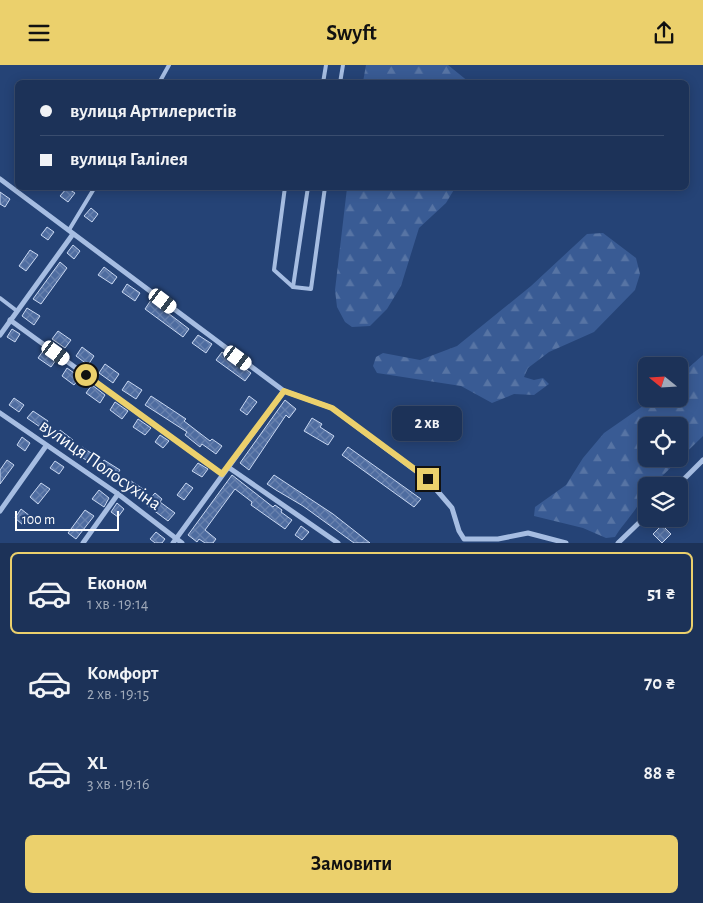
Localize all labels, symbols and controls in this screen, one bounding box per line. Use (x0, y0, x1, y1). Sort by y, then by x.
icon: menu (25, 19, 53, 47)
icon: share (650, 19, 678, 47)
text: Swyft (326, 22, 377, 44)
text: вулиця Артилеристів (70, 102, 237, 121)
text: вулиця Галілея (70, 150, 188, 169)
car (146, 286, 179, 316)
car (39, 338, 72, 368)
car (221, 343, 254, 373)
north arrow (638, 357, 688, 407)
map controls (638, 357, 688, 527)
route start (75, 364, 97, 386)
callout: 2 хв (393, 407, 463, 441)
text: 2 хв (414, 415, 440, 431)
street label: вулиця Полосухіна (36, 416, 165, 514)
button: locate (638, 417, 688, 467)
route end (417, 468, 439, 490)
button: layers (638, 477, 688, 527)
scale bar (15, 508, 119, 531)
text: 100 m (22, 513, 55, 527)
icon: car (27, 571, 72, 616)
text: Економ (87, 574, 147, 593)
text: 51 ₴ (647, 584, 676, 603)
text: 1 хв · 19:14 (87, 596, 149, 612)
icon: car (27, 661, 72, 706)
text: Комфорт (87, 664, 158, 683)
text: 70 ₴ (644, 674, 676, 693)
text: 2 хв · 19:15 (87, 686, 149, 702)
icon: car (27, 751, 72, 796)
text: XL (87, 754, 107, 773)
text: 88 ₴ (643, 764, 676, 783)
text: 3 хв · 19:16 (87, 776, 149, 792)
button: Замовити (25, 835, 678, 893)

